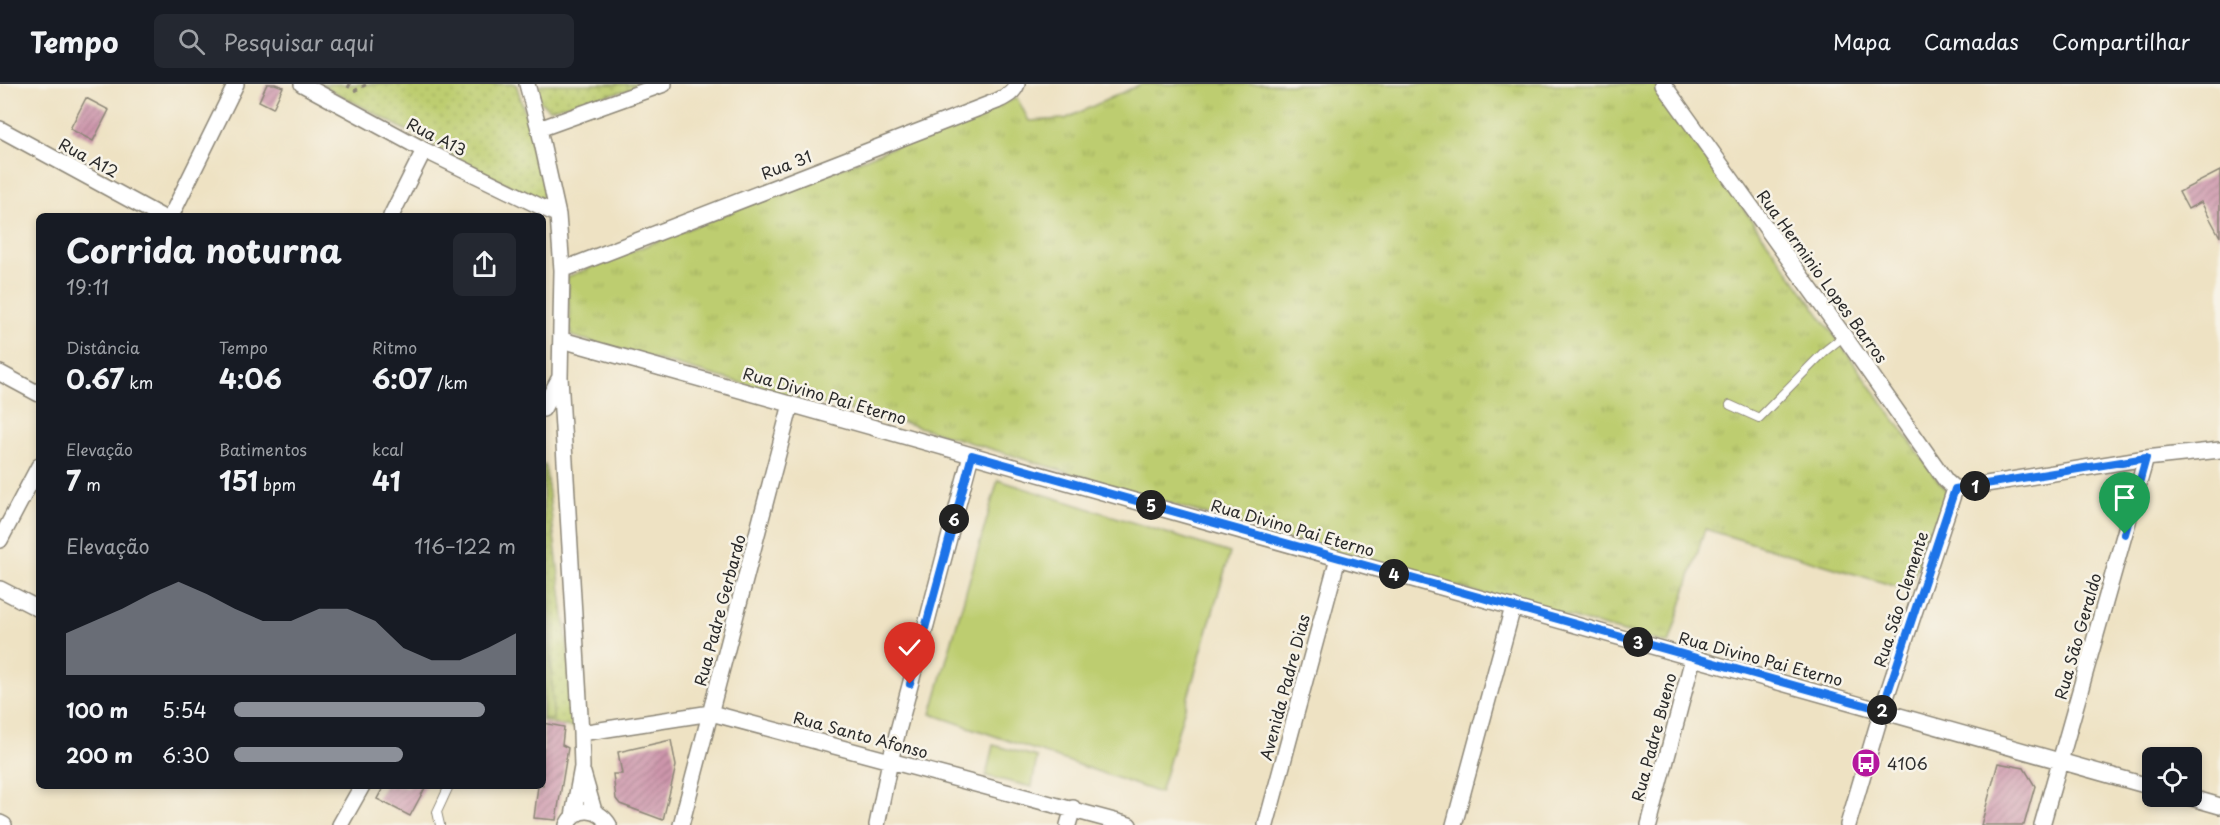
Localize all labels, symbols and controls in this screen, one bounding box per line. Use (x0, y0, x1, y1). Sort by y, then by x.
search box (154, 14, 574, 68)
text: Tempo (30, 20, 118, 63)
icon: search (175, 25, 208, 58)
text: Pesquisar aqui (223, 25, 374, 58)
text: Mapa (1833, 25, 1891, 57)
text: Camadas (1924, 25, 2019, 57)
text: Compartilhar (2052, 25, 2190, 57)
street label: Rua A13 (403, 111, 471, 161)
street label: Rua A12 (55, 131, 123, 183)
street label: Rua 31 (757, 143, 815, 185)
street label: Rua Herminio Lopes Barros (1752, 184, 1894, 368)
text: Corrida noturna (66, 224, 342, 274)
button: share (453, 233, 516, 296)
text: 19:11 (66, 272, 109, 302)
text: Distância (66, 335, 140, 359)
text: Tempo (219, 335, 268, 359)
text: Ritmo (372, 335, 417, 359)
text: 0.67 (66, 359, 124, 398)
text: 4:06 (219, 359, 282, 398)
text: 6:07 (372, 359, 432, 398)
street label: Rua Divino Pai Eterno (740, 360, 910, 430)
text: km (124, 370, 153, 394)
text: /km (432, 370, 468, 394)
text: Elevação (66, 437, 133, 461)
text: Batimentos (219, 437, 307, 461)
text: kcal (372, 437, 404, 461)
text: 7 (66, 461, 81, 500)
text: 151 (219, 461, 258, 500)
text: 41 (372, 461, 401, 500)
pin: 1 (1960, 471, 1990, 501)
text: m (81, 472, 101, 496)
text: bpm (258, 472, 296, 496)
pin (2099, 472, 2150, 534)
text: 1 (1971, 474, 1979, 498)
icon: arrive (2108, 481, 2141, 514)
pin: 5 (1136, 490, 1166, 520)
street label: Rua Divino Pai Eterno (1208, 492, 1378, 562)
text: 5 (1146, 493, 1156, 517)
pin: 6 (939, 504, 969, 534)
text: 6 (948, 507, 960, 531)
street label: Rua São Clemente (1867, 528, 1933, 670)
text: Elevação (66, 531, 150, 561)
text: 116–122 m (414, 531, 516, 561)
street label: Rua Padre Gerbardo (687, 531, 751, 689)
pin: 4 (1379, 559, 1409, 589)
text: 4 (1389, 562, 1399, 586)
street label: Rua São Geraldo (2047, 570, 2107, 702)
street label: Avenida Padre Dias (1253, 611, 1315, 763)
pin (884, 622, 935, 684)
street label: Rua Divino Pai Eterno (1676, 625, 1846, 691)
pin: 3 (1623, 627, 1653, 657)
text: 3 (1633, 630, 1643, 654)
icon: check (893, 631, 926, 664)
street label: Rua Padre Bueno (1624, 670, 1682, 804)
text: 100 m (66, 695, 128, 725)
text: 5:54 (162, 695, 207, 725)
pin: 2 (1867, 695, 1897, 725)
text: 2 (1876, 698, 1888, 722)
street label: Rua Santo Afonso (791, 704, 931, 764)
text: 200 m (66, 740, 133, 770)
text: 6:30 (162, 740, 210, 770)
bus stop icon: 4106 (1850, 747, 1882, 779)
map controls (2142, 747, 2202, 807)
button: locate (2142, 747, 2202, 807)
place label: 4106 (1887, 751, 1928, 775)

